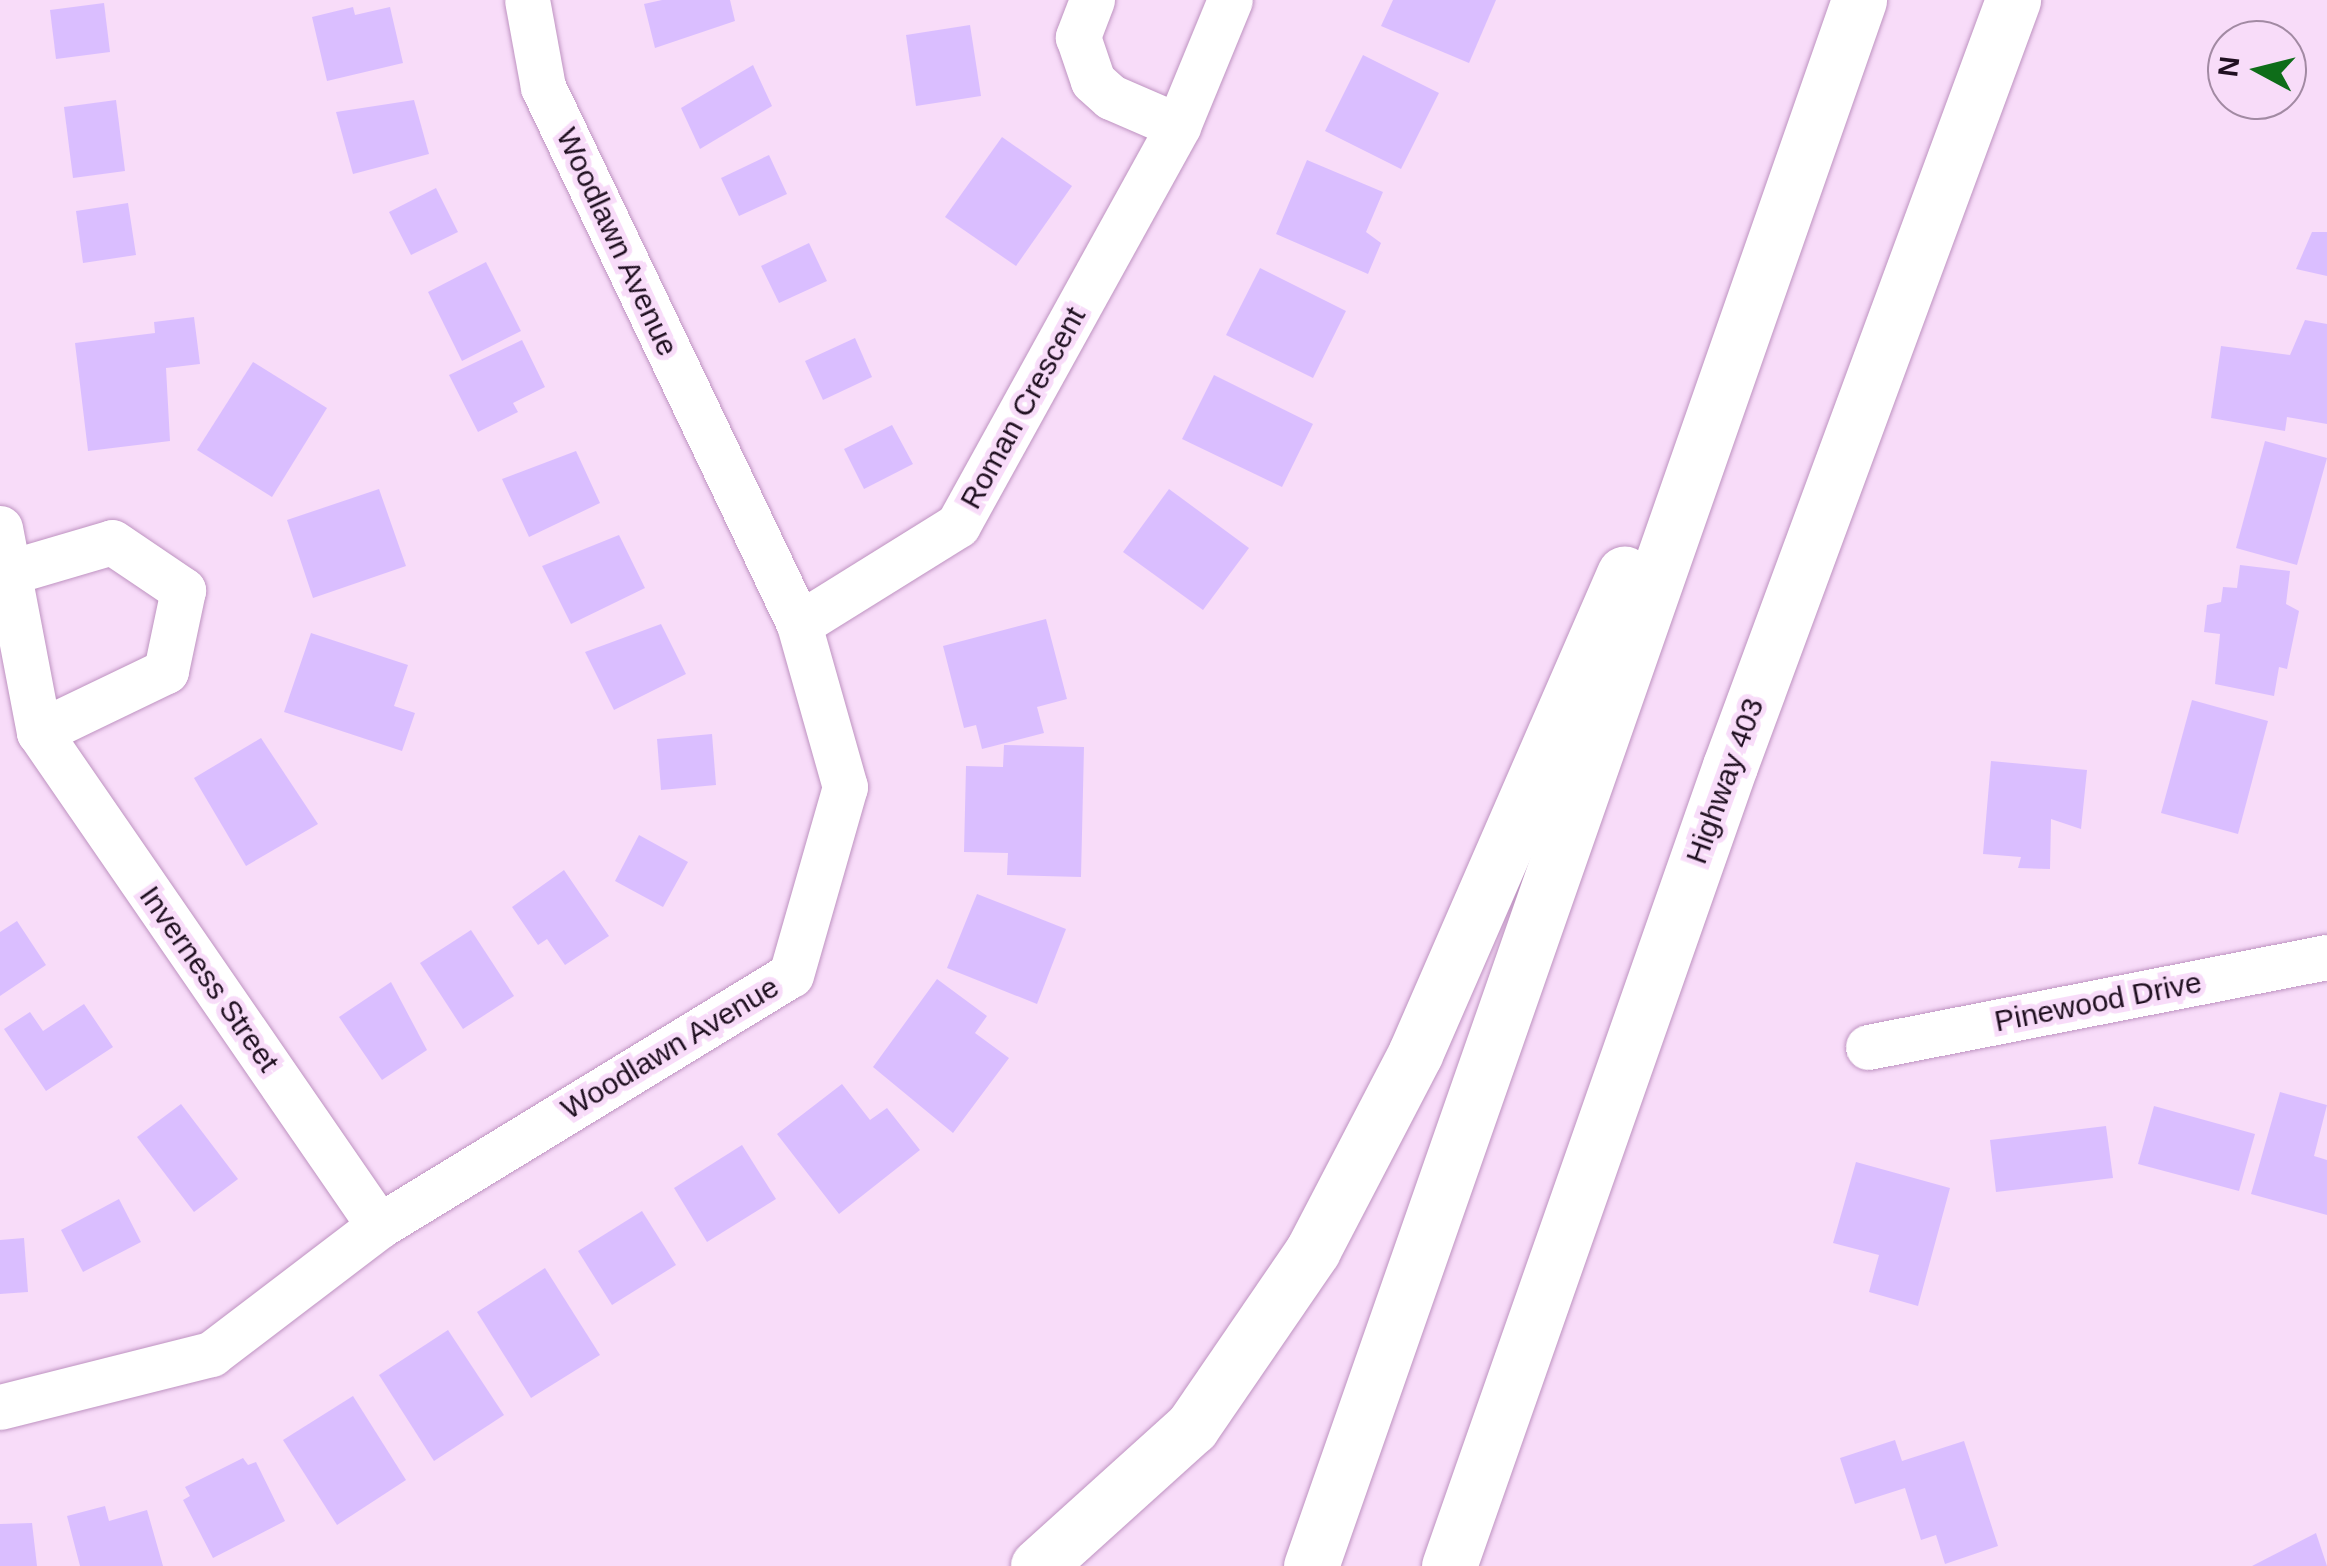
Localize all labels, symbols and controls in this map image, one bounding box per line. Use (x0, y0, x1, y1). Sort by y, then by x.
north arrow (2207, 20, 2307, 120)
text: N (2212, 55, 2245, 78)
street label: Woodlawn Avenue (548, 122, 686, 362)
street label: Roman Crescent (953, 301, 1093, 515)
street label: Highway 403 (1678, 693, 1772, 869)
street label: Inverness Street (132, 879, 286, 1079)
street label: Pinewood Drive (1991, 964, 2205, 1040)
street label: Woodlawn Avenue (554, 968, 786, 1128)

